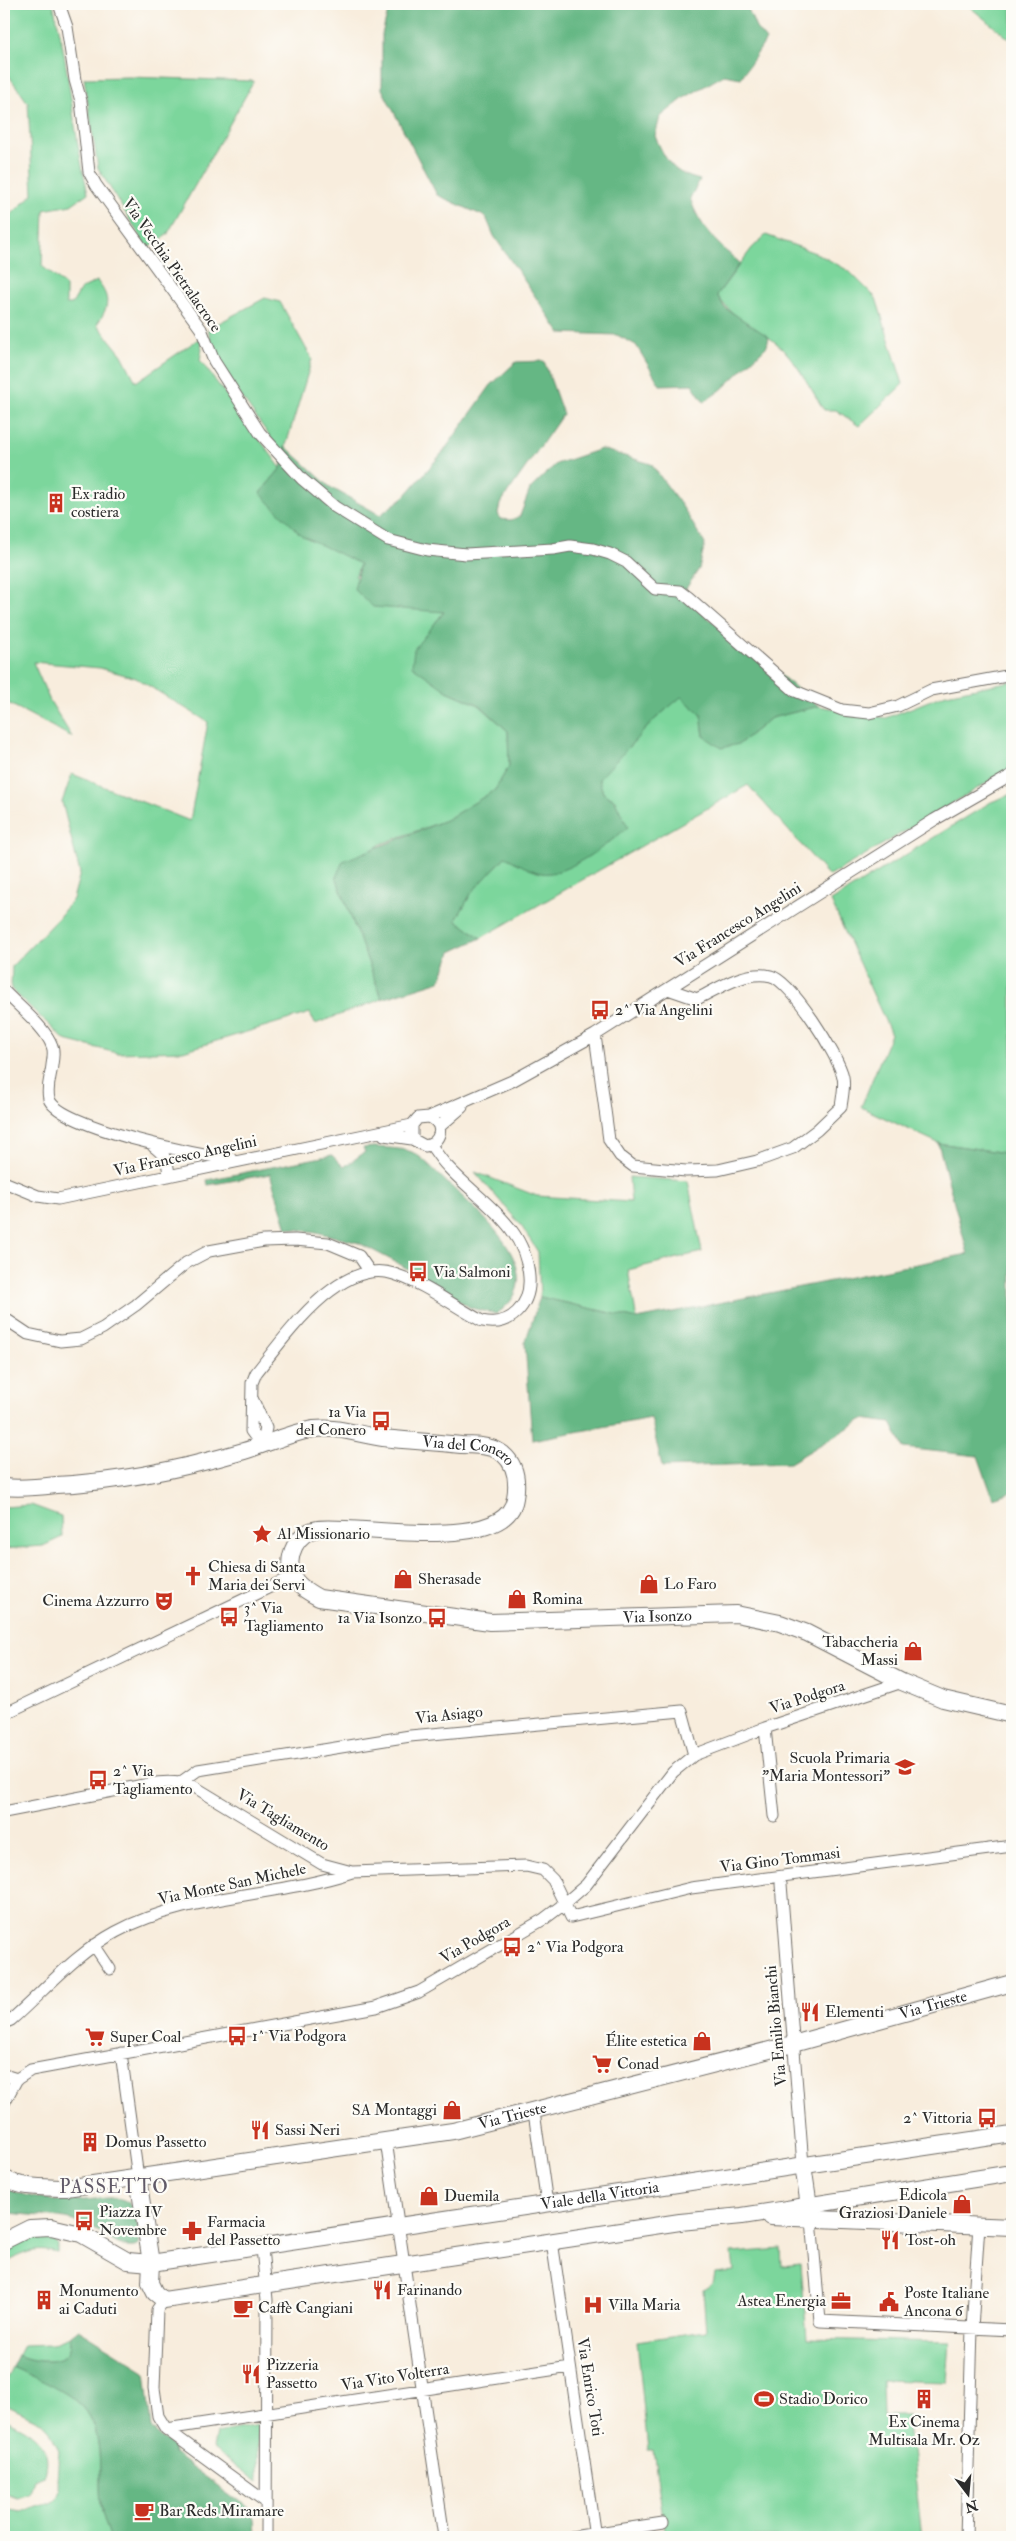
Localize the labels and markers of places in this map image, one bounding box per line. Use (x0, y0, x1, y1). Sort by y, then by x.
place label: Ex radio costiera (71, 484, 126, 522)
building icon: Ex radio costiera (45, 492, 67, 514)
bus stop icon: 2^ Via Angelini (589, 999, 611, 1021)
place label: 2^ Via Angelini (615, 1000, 713, 1020)
bus stop icon: Via Salmoni (407, 1261, 429, 1283)
place label: Via Salmoni (433, 1262, 511, 1282)
place label: 1a Via del Conero (296, 1402, 366, 1440)
bus stop icon: 1a Via del Conero (370, 1410, 392, 1432)
place icon: Al Missionario (251, 1523, 273, 1545)
place label: Al Missionario (276, 1524, 370, 1544)
place label: Chiesa di Santa Maria dei Servi (208, 1557, 306, 1595)
church icon: Chiesa di Santa Maria dei Servi (182, 1565, 204, 1587)
shop icon: Sherasade (392, 1568, 414, 1590)
place label: Sherasade (418, 1569, 481, 1589)
shop icon: Lo Faro (638, 1573, 660, 1595)
place label: Lo Faro (664, 1574, 717, 1594)
shop icon: Romina (506, 1588, 528, 1610)
place label: Romina (532, 1589, 583, 1609)
theatre icon: Cinema Azzurro (153, 1590, 175, 1612)
place label: Cinema Azzurro (42, 1591, 149, 1611)
place label: 3^ Via Tagliamento (244, 1598, 324, 1636)
bus stop icon: 3^ Via Tagliamento (218, 1606, 240, 1628)
bus stop icon: 1a Via Isonzo (426, 1607, 448, 1629)
place label: 1a Via Isonzo (338, 1608, 422, 1628)
place label: Tabaccheria Massi (822, 1632, 898, 1670)
shop icon: Tabaccheria Massi (902, 1640, 924, 1662)
place label: Scuola Primaria "Maria Montessori" (762, 1748, 890, 1786)
school or university icon: Scuola Primaria "Maria Montessori" (894, 1756, 916, 1778)
place label: 2^ Via Tagliamento (113, 1761, 193, 1799)
bus stop icon: 2^ Via Tagliamento (87, 1769, 109, 1791)
bus stop icon: 2^ Via Podgora (501, 1936, 523, 1958)
place label: 2^ Via Podgora (527, 1937, 624, 1957)
restaurant icon: Elementi (799, 2001, 821, 2023)
place label: Elementi (825, 2002, 884, 2022)
bus stop icon: 1^ Via Podgora (226, 2025, 248, 2047)
supermarket icon: Super Coal (84, 2026, 106, 2048)
place label: 1^ Via Podgora (252, 2026, 347, 2046)
place label: Super Coal (110, 2027, 181, 2048)
place label: Élite estetica (606, 2030, 687, 2051)
shop icon: Élite estetica (691, 2030, 713, 2052)
supermarket icon: Conad (591, 2053, 613, 2075)
place label: Conad (617, 2054, 659, 2074)
shop icon: SA Montaggi (441, 2099, 463, 2121)
place label: SA Montaggi (352, 2100, 437, 2120)
bus stop icon: 2^ Vittoria (976, 2107, 998, 2129)
place label: 2^ Vittoria (903, 2108, 972, 2128)
restaurant icon: Sassi Neri (249, 2119, 271, 2141)
place label: Sassi Neri (275, 2120, 340, 2140)
building icon: Domus Passetto (79, 2131, 101, 2153)
place label: Domus Passetto (105, 2132, 207, 2152)
shop icon: Duemila (418, 2185, 440, 2207)
place label: Edicola Graziosi Daniele (839, 2185, 947, 2223)
place label: Duemila (444, 2186, 500, 2206)
shop icon: Edicola Graziosi Daniele (951, 2193, 973, 2215)
place label: Piazza IV Novembre (99, 2202, 167, 2240)
bus stop icon: Piazza IV Novembre (73, 2210, 95, 2232)
place label: Farmacia del Passetto (207, 2212, 281, 2250)
pharmacy icon: Farmacia del Passetto (181, 2220, 203, 2242)
restaurant icon: Tost-oh (879, 2229, 901, 2251)
place label: Tost-oh (905, 2230, 957, 2250)
restaurant icon: Farinando (371, 2279, 393, 2301)
place label: Farinando (397, 2280, 462, 2300)
place label: Monumento ai Caduti (59, 2281, 139, 2319)
place label: Poste Italiane Ancona 6 (903, 2283, 990, 2321)
building icon: Monumento ai Caduti (33, 2289, 55, 2311)
office icon: Astea Energia (830, 2290, 852, 2312)
place label: Astea Energia (736, 2291, 826, 2311)
public building icon: Poste Italiane Ancona 6 (878, 2291, 900, 2313)
hospital icon: Villa Maria (582, 2294, 604, 2316)
place label: Villa Maria (608, 2295, 681, 2315)
cafe icon: Caffè Cangiani (232, 2297, 254, 2319)
place label: Caffè Cangiani (258, 2298, 353, 2318)
place label: Pizzeria Passetto (266, 2355, 319, 2393)
restaurant icon: Pizzeria Passetto (240, 2363, 262, 2385)
sports icon: Stadio Dorico (753, 2388, 775, 2410)
building icon: Ex Cinema Multisala Mr. Oz (913, 2388, 935, 2410)
place label: Stadio Dorico (779, 2389, 868, 2409)
place label: Ex Cinema Multisala Mr. Oz (868, 2412, 980, 2450)
cafe icon: Bar Reds Miramare (133, 2500, 155, 2522)
place label: Bar Reds Miramare (159, 2501, 284, 2521)

